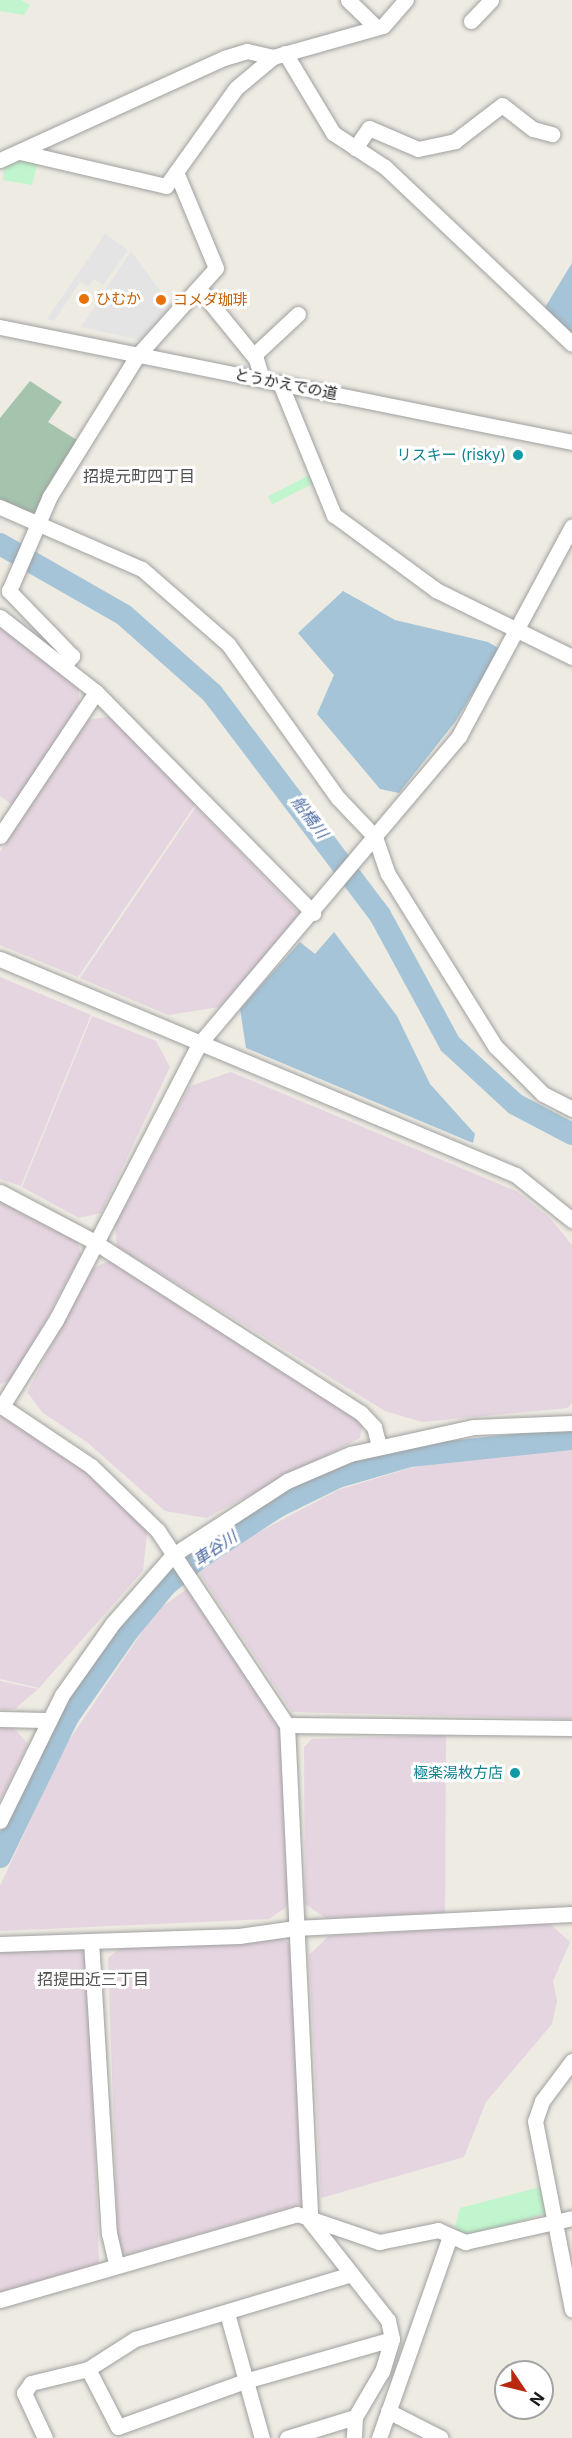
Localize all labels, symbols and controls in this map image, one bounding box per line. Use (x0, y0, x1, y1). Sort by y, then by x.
place label: ひむか (96, 290, 141, 308)
place label: コメダ珈琲 (173, 291, 248, 309)
marker: ひむか (77, 292, 91, 306)
marker: コメダ珈琲 (154, 293, 168, 307)
street label: とうかえでの道 (233, 365, 339, 403)
place label: リスキー (risky) (397, 446, 506, 464)
marker: リスキー (risky) (511, 448, 525, 462)
district label: 招提元町四丁目 (83, 466, 195, 486)
water label: 船橋川 (288, 792, 332, 842)
water label: 車谷川 (190, 1527, 240, 1569)
place label: 極楽湯枚方店 (413, 1764, 503, 1782)
marker: 極楽湯枚方店 (508, 1766, 522, 1780)
district label: 招提田近三丁目 (37, 1969, 149, 1989)
north arrow (494, 2360, 554, 2420)
text: N (525, 2388, 549, 2410)

